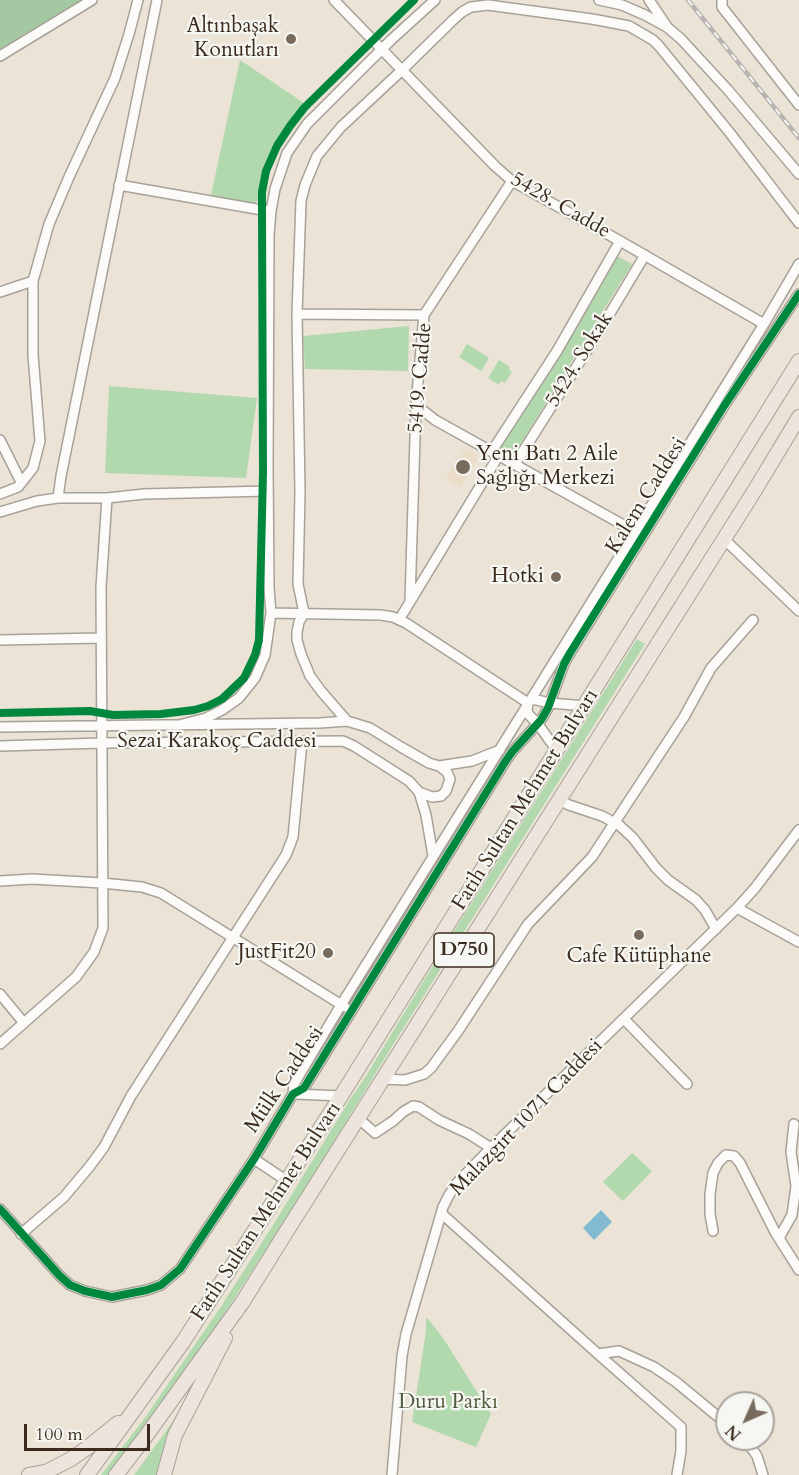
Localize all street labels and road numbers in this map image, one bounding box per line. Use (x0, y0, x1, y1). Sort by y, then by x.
street label: 5428. Cadde (506, 167, 614, 245)
street label: 5424. Sokak (541, 308, 619, 412)
street label: 5419. Cadde (404, 322, 438, 434)
street label: Kalem Caddesi (601, 433, 693, 559)
street label: Fatih Sultan Mehmet Bulvarı (447, 685, 605, 915)
street label: Sezai Karakoç Caddesi (117, 729, 317, 755)
road number: D750 (434, 933, 494, 967)
street label: Mülk Caddesi (240, 1022, 330, 1138)
street label: Malazgirt 1071 Caddesi (445, 1034, 609, 1202)
street label: Fatih Sultan Mehmet Bulvarı (187, 1098, 347, 1326)

